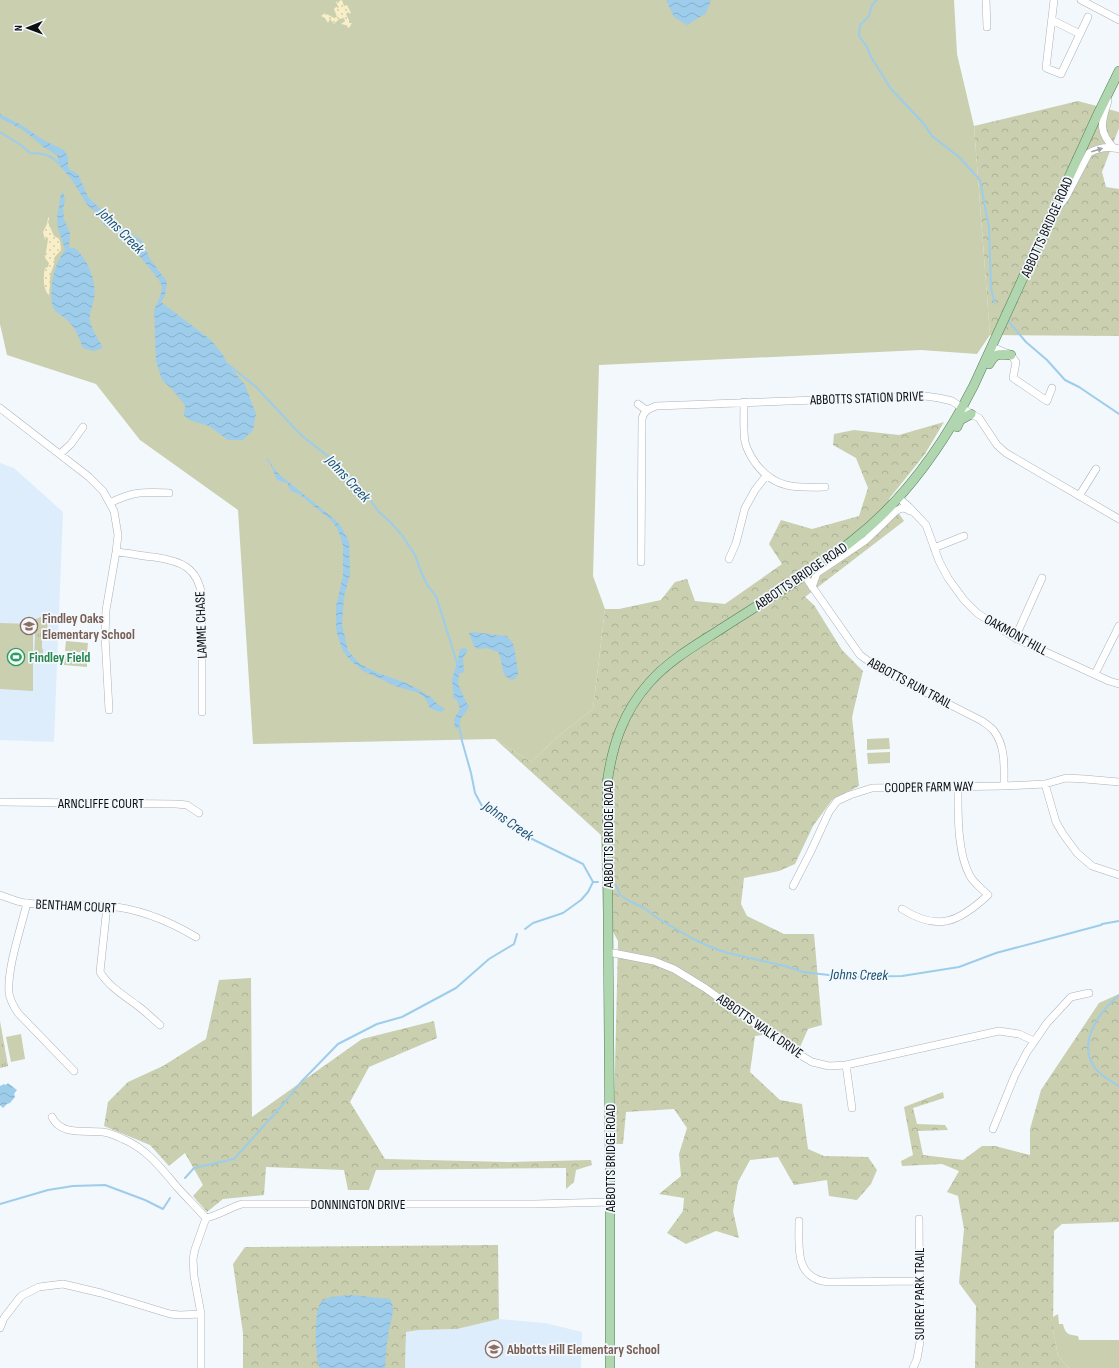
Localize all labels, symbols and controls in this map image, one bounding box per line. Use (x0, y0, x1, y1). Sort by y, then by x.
north arrow (8, 8, 48, 48)
text: N (12, 25, 25, 31)
one-way arrow (1091, 147, 1103, 153)
street label: ABBOTTS BRIDGE ROAD (1017, 174, 1077, 281)
water label: Johns Creek (93, 203, 148, 258)
street label: ABBOTTS STATION DRIVE (809, 388, 925, 409)
water label: Johns Creek (321, 451, 375, 507)
street label: ABBOTTS BRIDGE ROAD (751, 539, 851, 614)
street label: LAMME CHASE (191, 591, 211, 659)
place label: Findley Oaks Elementary School (42, 610, 135, 643)
street label: OAKMONT HILL (981, 611, 1051, 659)
school or university icon: Findley Oaks Elementary School (19, 616, 39, 636)
sports icon: Findley Field (6, 647, 26, 667)
place label: Findley Field (29, 649, 90, 666)
street label: ABBOTTS RUN TRAIL (864, 653, 955, 712)
street label: COOPER FARM WAY (884, 778, 974, 796)
street label: ABBOTTS BRIDGE ROAD (600, 780, 617, 889)
street label: ARNCLIFFE COURT (57, 795, 144, 812)
water label: Johns Creek (478, 796, 537, 846)
street label: BENTHAM COURT (35, 895, 117, 917)
water label: Johns Creek (829, 965, 888, 985)
street label: ABBOTTS WALK DRIVE (713, 989, 807, 1062)
street label: ABBOTTS BRIDGE ROAD (602, 1104, 619, 1213)
street label: DONNINGTON DRIVE (311, 1196, 406, 1213)
street label: SURREY PARK TRAIL (911, 1248, 928, 1340)
school or university icon: Abbotts Hill Elementary School (484, 1339, 504, 1359)
place label: Abbotts Hill Elementary School (506, 1341, 660, 1358)

